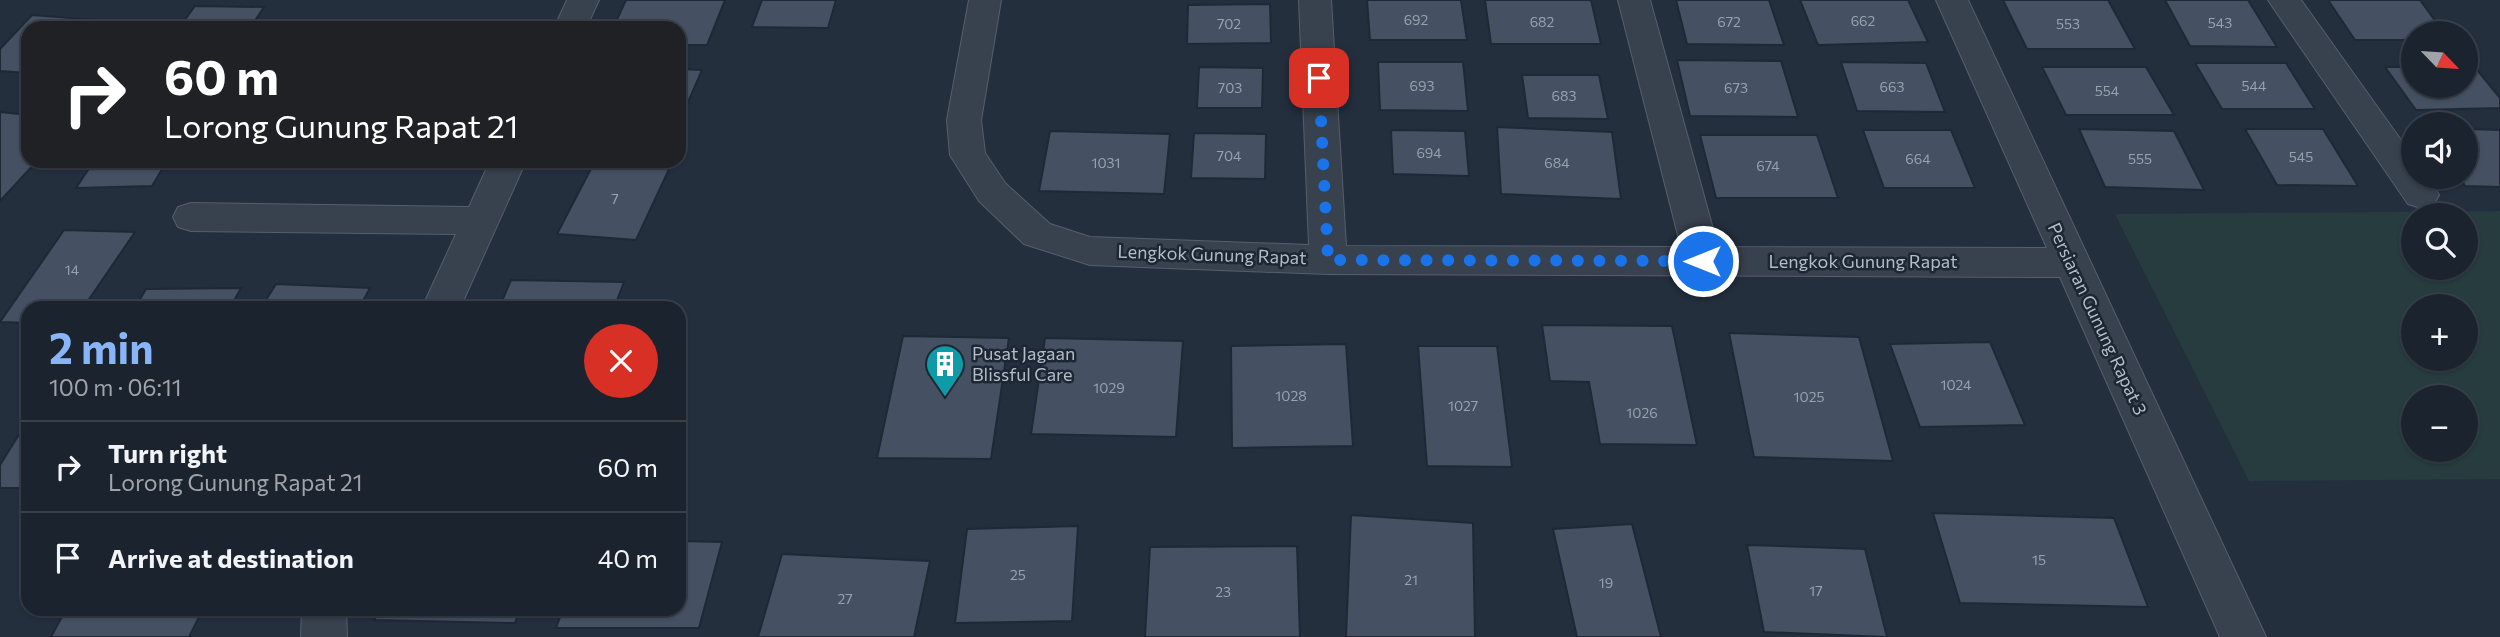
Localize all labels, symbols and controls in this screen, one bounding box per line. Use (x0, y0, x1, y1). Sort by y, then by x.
house number: 692 (1404, 11, 1429, 28)
house number: 662 (1851, 12, 1876, 29)
house number: 682 (1530, 13, 1555, 30)
house number: 672 (1717, 13, 1741, 30)
house number: 543 (2208, 14, 2232, 31)
house number: 702 (1217, 15, 1241, 32)
house number: 553 (2056, 15, 2080, 32)
north arrow (2401, 21, 2478, 98)
map controls (2401, 21, 2478, 462)
text: 60 m (164, 45, 279, 105)
pin (1289, 48, 1349, 108)
icon: right (49, 49, 140, 140)
icon: arrive (1300, 59, 1338, 97)
house number: 693 (1410, 77, 1434, 94)
house number: 544 (2242, 77, 2267, 94)
house number: 663 (1880, 78, 1904, 95)
house number: 703 (1218, 79, 1242, 96)
house number: 673 (1724, 79, 1748, 96)
house number: 554 (2095, 82, 2120, 99)
house number: 683 (1552, 87, 1576, 104)
text: Lorong Gunung Rapat 21 (164, 105, 518, 145)
button: sound (2401, 112, 2478, 189)
house number: 694 (1416, 144, 1442, 161)
house number: 704 (1217, 147, 1242, 164)
house number: 545 (2289, 148, 2313, 165)
house number: 664 (1905, 150, 1931, 167)
house number: 555 (2128, 150, 2152, 167)
house number: 1031 (1091, 154, 1121, 171)
house number: 684 (1544, 154, 1570, 171)
house number: 674 (1756, 157, 1780, 174)
house number: 7 (611, 190, 619, 207)
button: search (2401, 203, 2478, 280)
street label: Persiaran Gunung Rapat 3 (2044, 219, 2152, 418)
position arrow (1666, 224, 1740, 298)
street label: Lengkok Gunung Rapat (1117, 240, 1307, 268)
street label: Lengkok Gunung Rapat (1768, 250, 1958, 272)
house number: 14 (65, 261, 80, 278)
button: + (2401, 294, 2478, 371)
text: 2 min (49, 321, 154, 373)
button: close (584, 324, 658, 398)
place label: Pusat Jagaan Blissful Care (972, 342, 1075, 385)
building icon: Pusat Jagaan Blissful Care (924, 343, 966, 398)
text: 100 m · 06:11 (49, 373, 182, 401)
house number: 1024 (1940, 376, 1972, 393)
house number: 1029 (1093, 379, 1125, 396)
button: − (2401, 385, 2478, 462)
house number: 1028 (1275, 387, 1307, 404)
house number: 1025 (1794, 388, 1824, 405)
house number: 1027 (1448, 397, 1478, 414)
house number: 1026 (1626, 404, 1658, 421)
text: Turn right (108, 437, 227, 468)
icon: right (49, 448, 87, 486)
text: 60 m (598, 451, 658, 482)
text: Lorong Gunung Rapat 21 (108, 468, 363, 496)
icon: arrive (49, 539, 87, 577)
text: Arrive at destination (108, 542, 354, 573)
text: 40 m (598, 542, 658, 573)
house number: 15 (2032, 551, 2046, 568)
house number: 25 (1010, 566, 1026, 583)
house number: 21 (1404, 571, 1418, 588)
house number: 19 (1599, 574, 1613, 591)
house number: 17 (1809, 582, 1823, 599)
house number: 23 (1215, 583, 1231, 600)
house number: 27 (837, 590, 853, 607)

